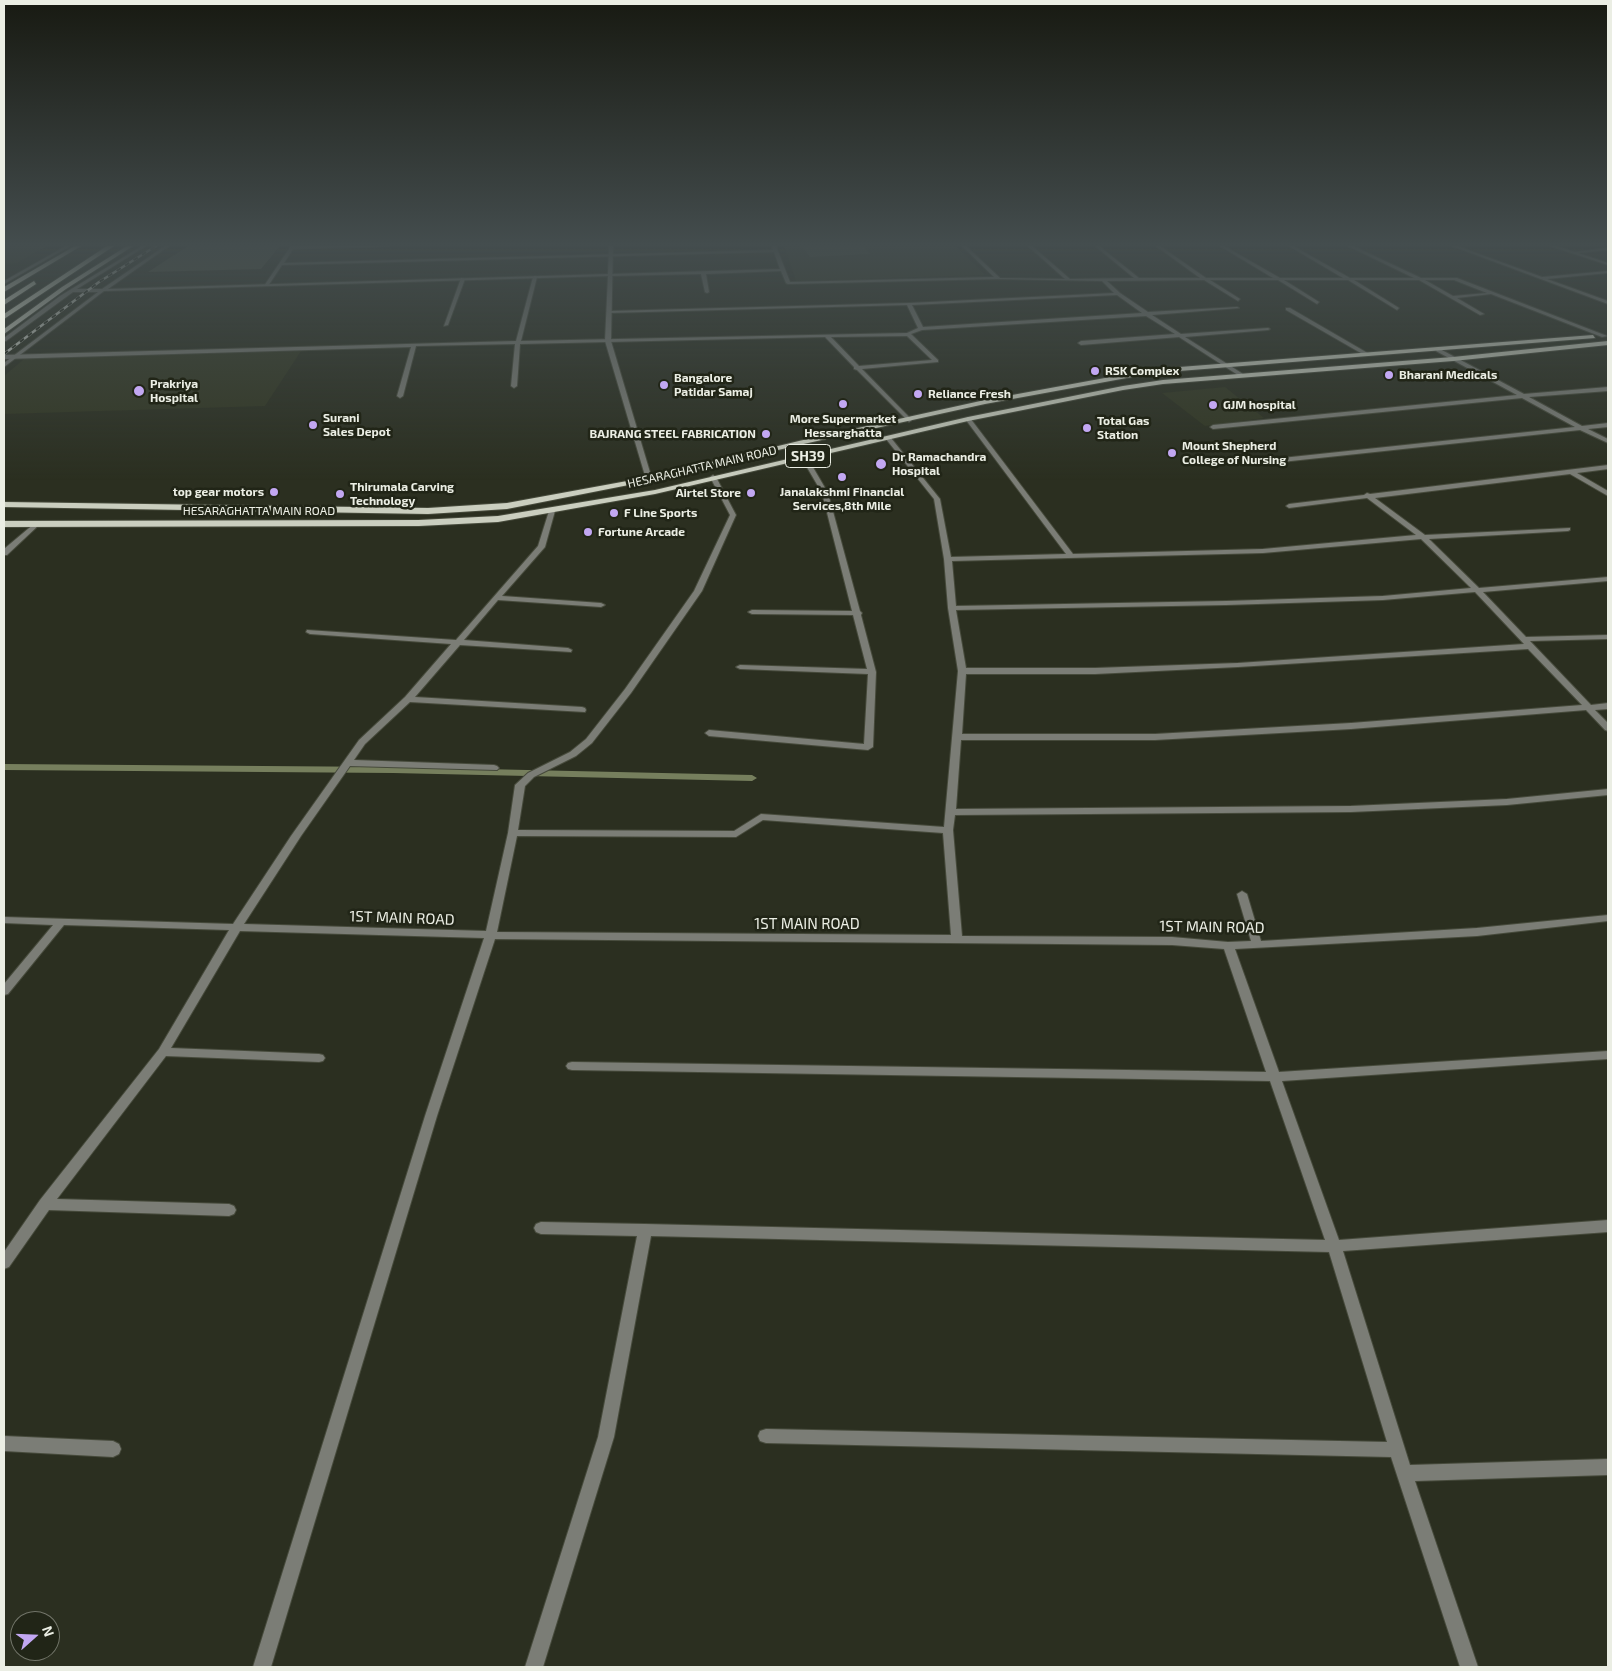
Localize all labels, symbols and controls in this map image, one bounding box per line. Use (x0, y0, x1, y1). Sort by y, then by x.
place label: RSK Complex (1105, 364, 1179, 378)
marker: RSK Complex (1089, 365, 1101, 377)
place label: Bharani Medicals (1399, 368, 1497, 382)
marker: Bharani Medicals (1383, 369, 1395, 381)
place label: Bangalore Patidar Samaj (674, 371, 753, 399)
place label: Prakriya Hospital (150, 377, 198, 405)
marker: Bangalore Patidar Samaj (658, 379, 670, 391)
marker: Prakriya Hospital (132, 384, 146, 398)
place label: Reliance Fresh (928, 387, 1011, 401)
marker: Reliance Fresh (912, 388, 924, 400)
marker: More Supermarket Hessarghatta (837, 398, 849, 410)
place label: GJM hospital (1223, 398, 1296, 412)
marker: GJM hospital (1207, 399, 1219, 411)
place label: Surani Sales Depot (323, 411, 391, 439)
place label: More Supermarket Hessarghatta (790, 412, 896, 440)
place label: Total Gas Station (1097, 414, 1149, 442)
marker: Surani Sales Depot (307, 419, 319, 431)
marker: Total Gas Station (1081, 422, 1093, 434)
place label: BAJRANG STEEL FABRICATION (589, 427, 756, 441)
marker: BAJRANG STEEL FABRICATION (760, 428, 772, 440)
place label: Mount Shepherd College of Nursing (1182, 439, 1286, 467)
street label: HESARAGHATTA MAIN ROAD (626, 443, 778, 491)
road number: SH39 (786, 444, 830, 468)
marker: Mount Shepherd College of Nursing (1166, 447, 1178, 459)
place label: Dr Ramachandra Hospital (892, 450, 986, 478)
marker: Dr Ramachandra Hospital (874, 457, 888, 471)
marker: Janalakshmi Financial Services,8th Mile (836, 471, 848, 483)
place label: Thirumala Carving Technology (350, 480, 454, 508)
place label: top gear motors (173, 485, 264, 499)
place label: Janalakshmi Financial Services,8th Mile (780, 485, 904, 513)
marker: top gear motors (268, 486, 280, 498)
place label: Airtel Store (676, 486, 741, 500)
marker: Airtel Store (745, 487, 757, 499)
marker: Thirumala Carving Technology (334, 488, 346, 500)
street label: HESARAGHATTA MAIN ROAD (183, 504, 335, 518)
place label: F Line Sports (624, 506, 697, 520)
marker: F Line Sports (608, 507, 620, 519)
place label: Fortune Arcade (598, 525, 685, 539)
marker: Fortune Arcade (582, 526, 594, 538)
street label: 1ST MAIN ROAD (349, 907, 455, 929)
street label: 1ST MAIN ROAD (754, 915, 860, 933)
street label: 1ST MAIN ROAD (1159, 917, 1265, 937)
north arrow (10, 1611, 60, 1661)
text: N (39, 1623, 58, 1639)

